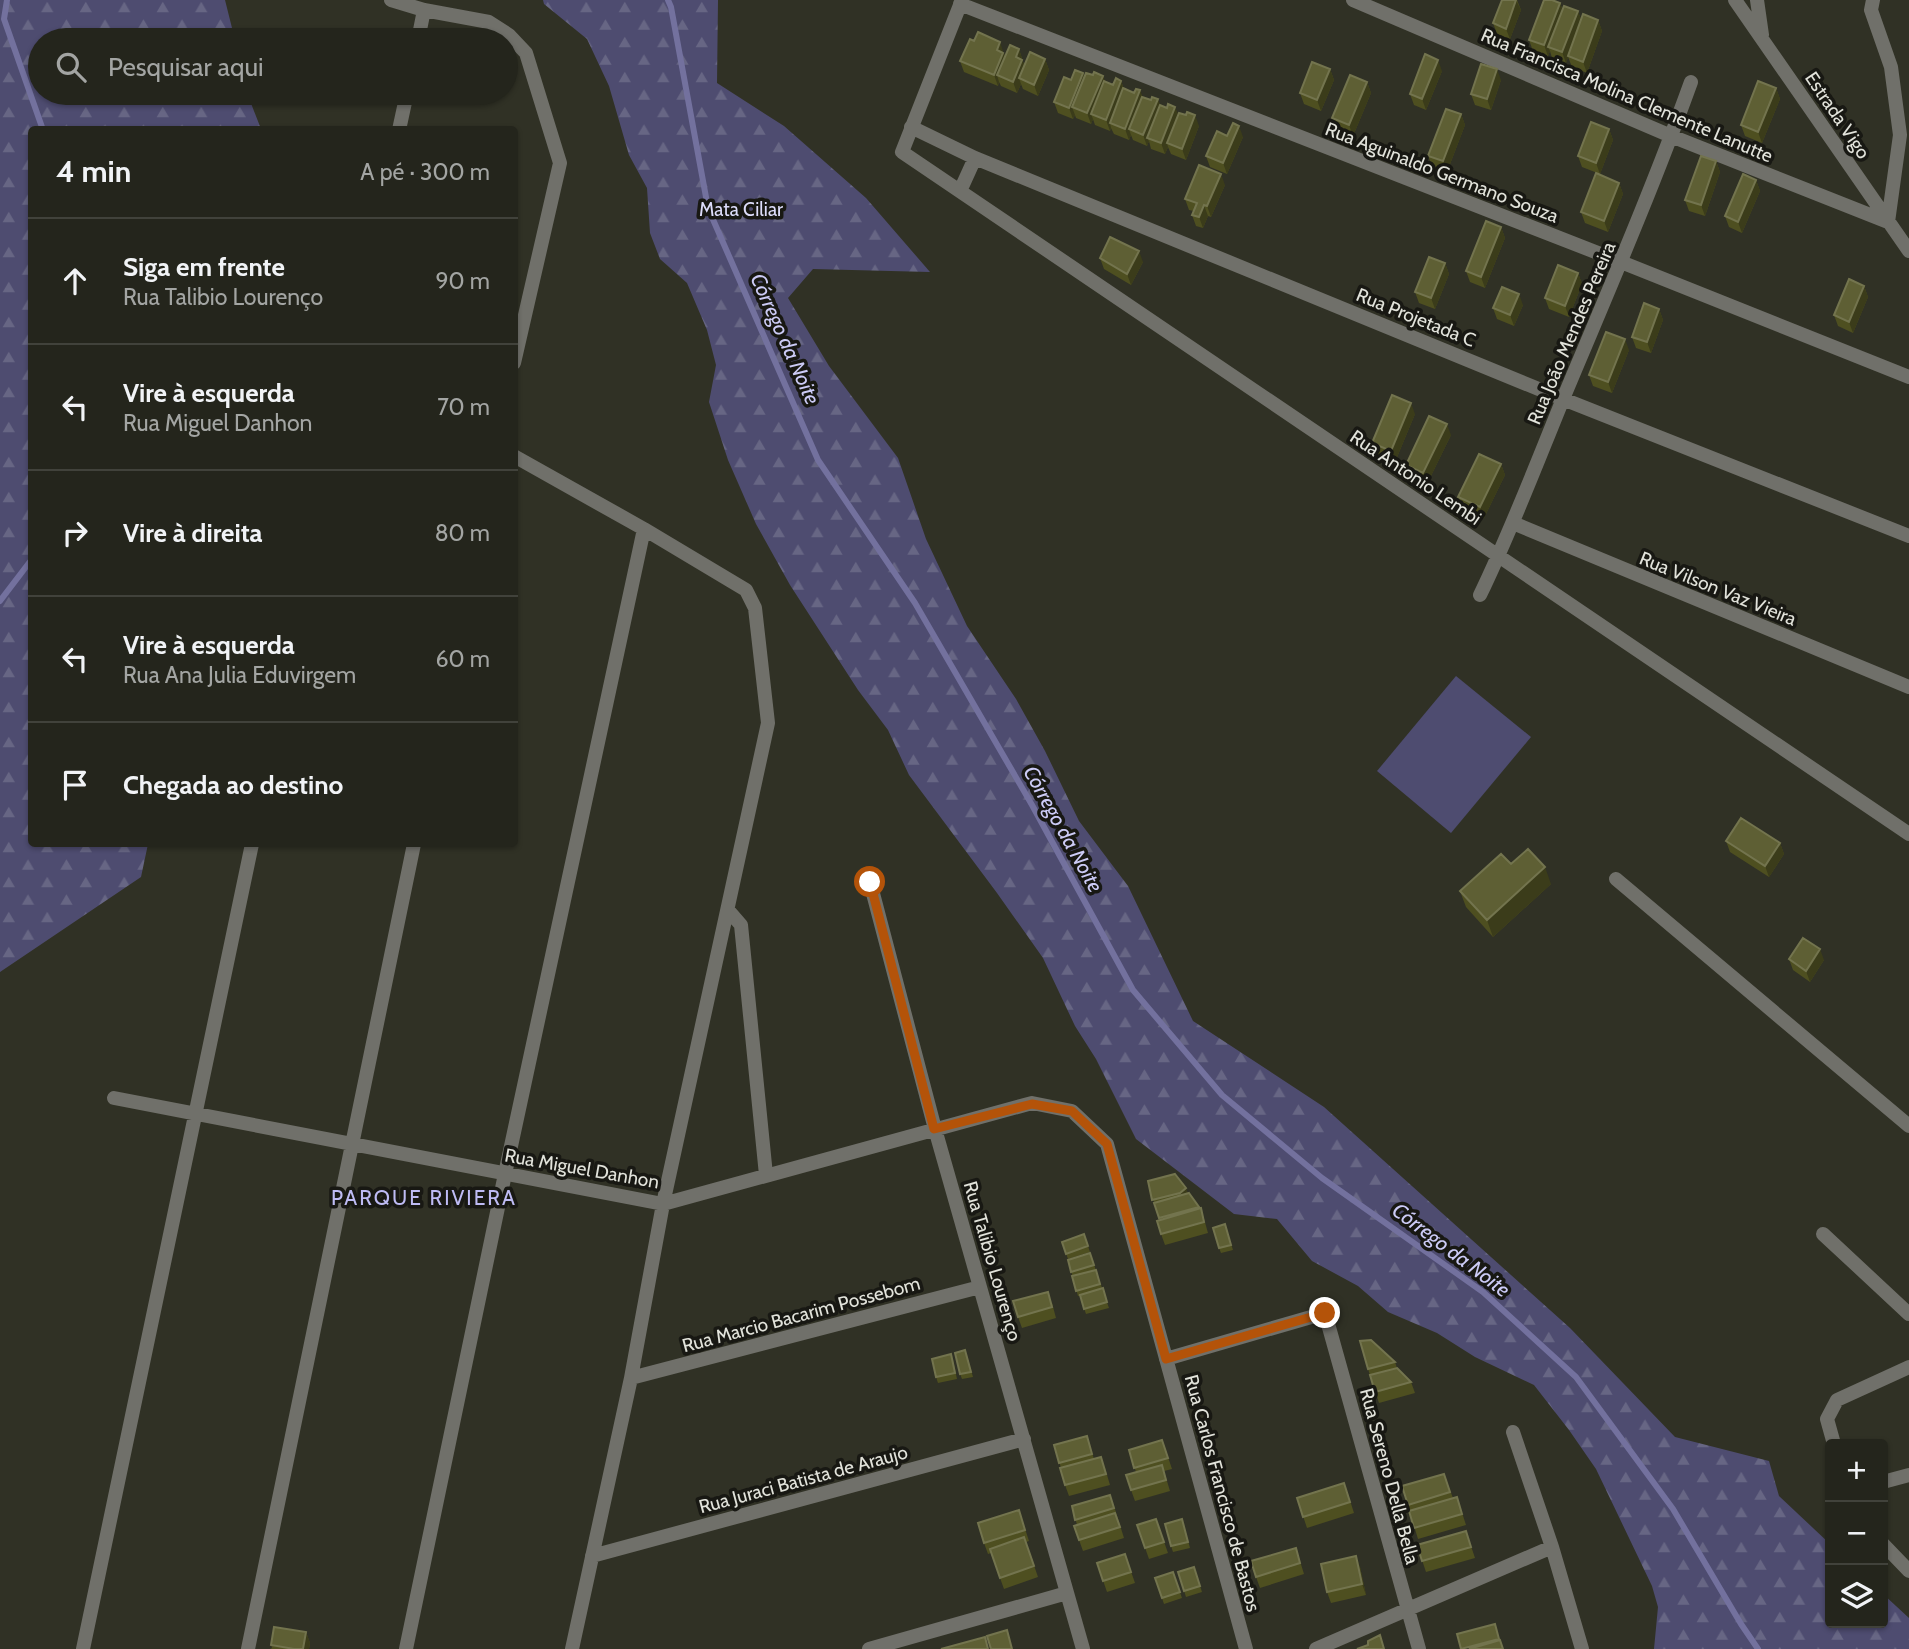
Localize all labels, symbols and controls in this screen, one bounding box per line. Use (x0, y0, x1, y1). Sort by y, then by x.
street label: Rua Francisca Molina Clemente Lanutte (1477, 23, 1776, 168)
search box (28, 28, 518, 105)
icon: search (52, 48, 90, 86)
text: Pesquisar aqui (108, 51, 264, 83)
street label: Estrada Vigo (1800, 67, 1875, 163)
street label: Rua Aguinaldo Germano Souza (1322, 117, 1562, 228)
text: 4 min (56, 153, 131, 190)
text: A pé · 300 m (360, 158, 490, 186)
park label: Mata Ciliar (699, 198, 783, 221)
street label: Rua João Mendes Pereira (1523, 238, 1620, 428)
text: Siga em frente (123, 251, 285, 283)
icon: ahead (56, 262, 94, 300)
text: 90 m (436, 267, 490, 295)
water label: Córrego da Noite (745, 269, 826, 408)
text: Rua Talibio Lourenço (123, 283, 323, 311)
street label: Rua Projetada C (1353, 283, 1479, 352)
text: Vire à esquerda (123, 377, 295, 409)
icon: left (56, 388, 94, 426)
text: 70 m (437, 393, 490, 421)
text: Rua Miguel Danhon (123, 409, 312, 437)
street label: Rua Antonio Lembi (1346, 425, 1486, 530)
icon: right (56, 514, 94, 552)
text: Vire à direita (123, 517, 263, 549)
text: 80 m (435, 519, 490, 547)
street label: Rua Vilson Vaz Vieira (1636, 547, 1800, 630)
text: Vire à esquerda (123, 629, 295, 661)
icon: left (56, 640, 94, 678)
text: 60 m (436, 645, 490, 673)
text: Rua Ana Julia Eduvirgem (123, 661, 356, 689)
water label: Córrego da Noite (1018, 761, 1109, 897)
icon: arrive (56, 766, 94, 804)
text: Chegada ao destino (123, 769, 343, 801)
route start (854, 866, 885, 897)
street label: Rua Miguel Danhon (503, 1144, 661, 1193)
street label: Rua Talibio Lourenço (959, 1179, 1026, 1344)
district label: PARQUE RIVIERA (331, 1185, 517, 1210)
water label: Córrego da Noite (1388, 1197, 1515, 1302)
street label: Rua Marcio Bacarim Possebom (680, 1272, 923, 1357)
route end (1309, 1297, 1340, 1328)
street label: Rua Carlos Francisco de Bastos (1180, 1372, 1265, 1614)
street label: Rua Sereno Della Bella (1355, 1386, 1424, 1567)
map controls (1825, 1439, 1888, 1628)
button: + (1825, 1439, 1888, 1502)
street label: Rua Juraci Batista de Araujo (696, 1441, 910, 1518)
button: − (1825, 1502, 1888, 1565)
button: layers (1825, 1565, 1888, 1628)

